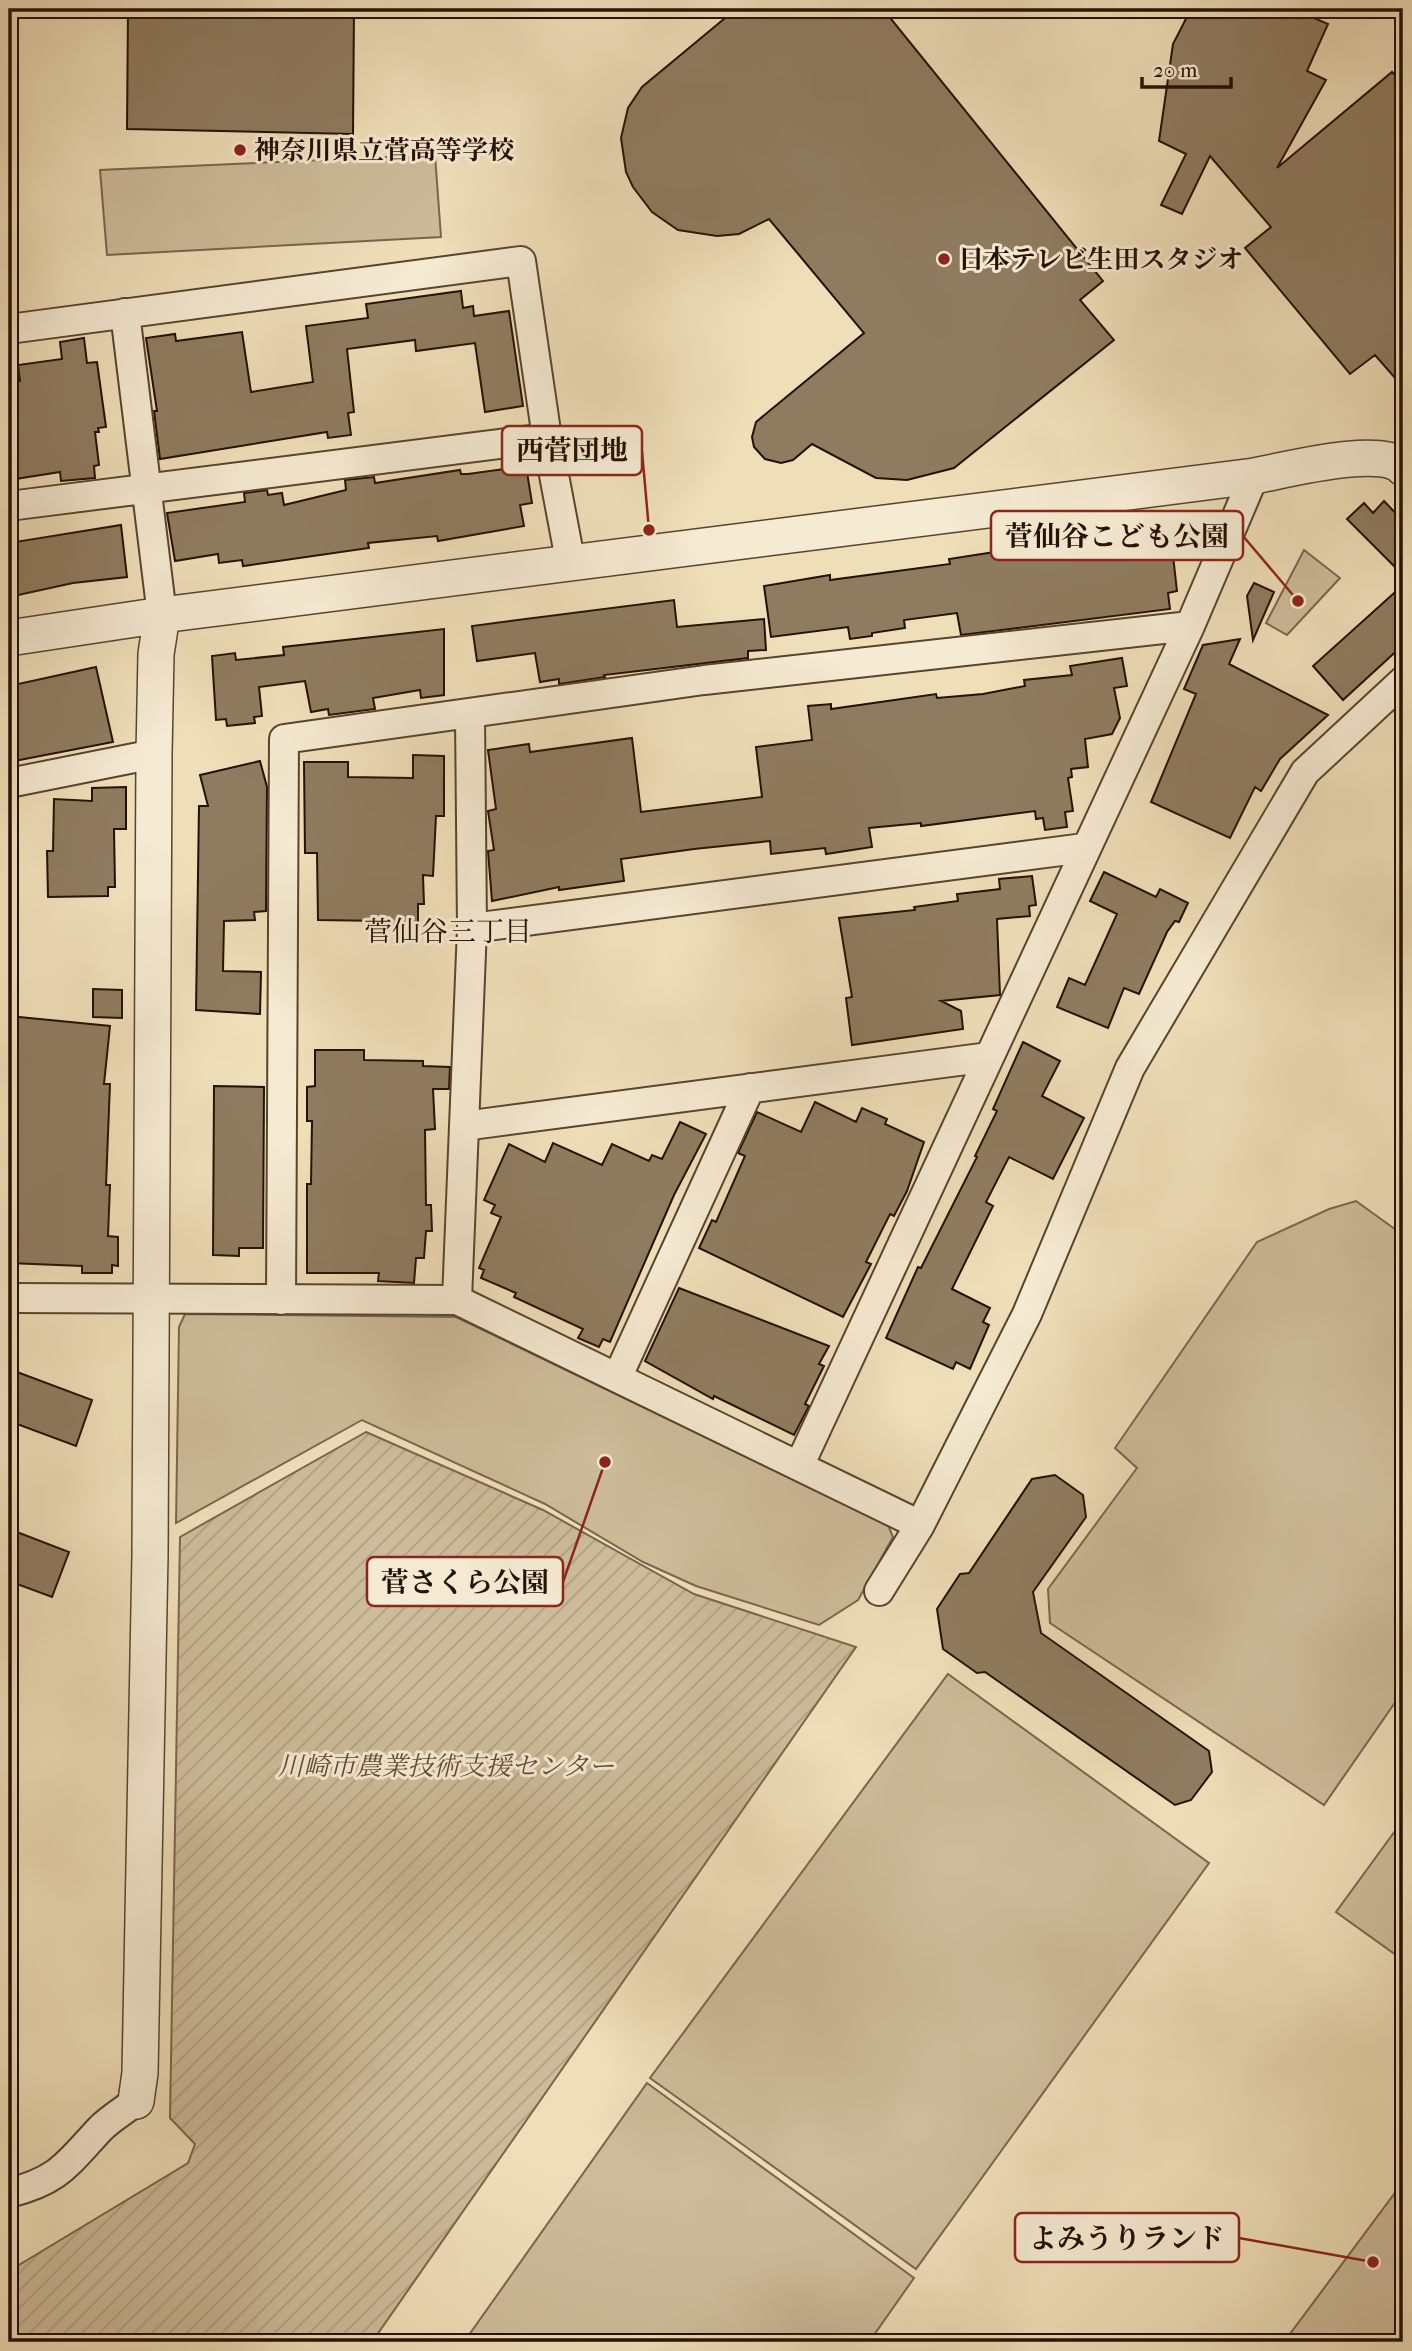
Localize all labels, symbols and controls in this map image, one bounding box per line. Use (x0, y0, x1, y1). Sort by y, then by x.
scale bar (1142, 46, 1232, 90)
text: 20 m (1153, 58, 1198, 82)
place label: 神奈川県立菅高等学校 (254, 135, 514, 166)
marker: 神奈川県立菅高等学校 (232, 142, 248, 158)
place label: 日本テレビ生田スタジオ (958, 244, 1243, 275)
marker: 日本テレビ生田スタジオ (936, 251, 952, 267)
callout: 西菅団地 (502, 426, 642, 475)
text: 西菅団地 (516, 434, 628, 467)
callout: 菅仙谷こども公園 (991, 511, 1243, 560)
text: 菅仙谷こども公園 (1005, 520, 1229, 553)
district label: 菅仙谷三丁目 (364, 915, 532, 948)
callout: 菅さくら公園 (367, 1557, 563, 1606)
text: 菅さくら公園 (381, 1566, 549, 1599)
park label: 川崎市農業技術支援センター (278, 1751, 614, 1782)
callout: よみうりランド (1015, 2213, 1239, 2262)
text: よみうりランド (1029, 2222, 1225, 2255)

